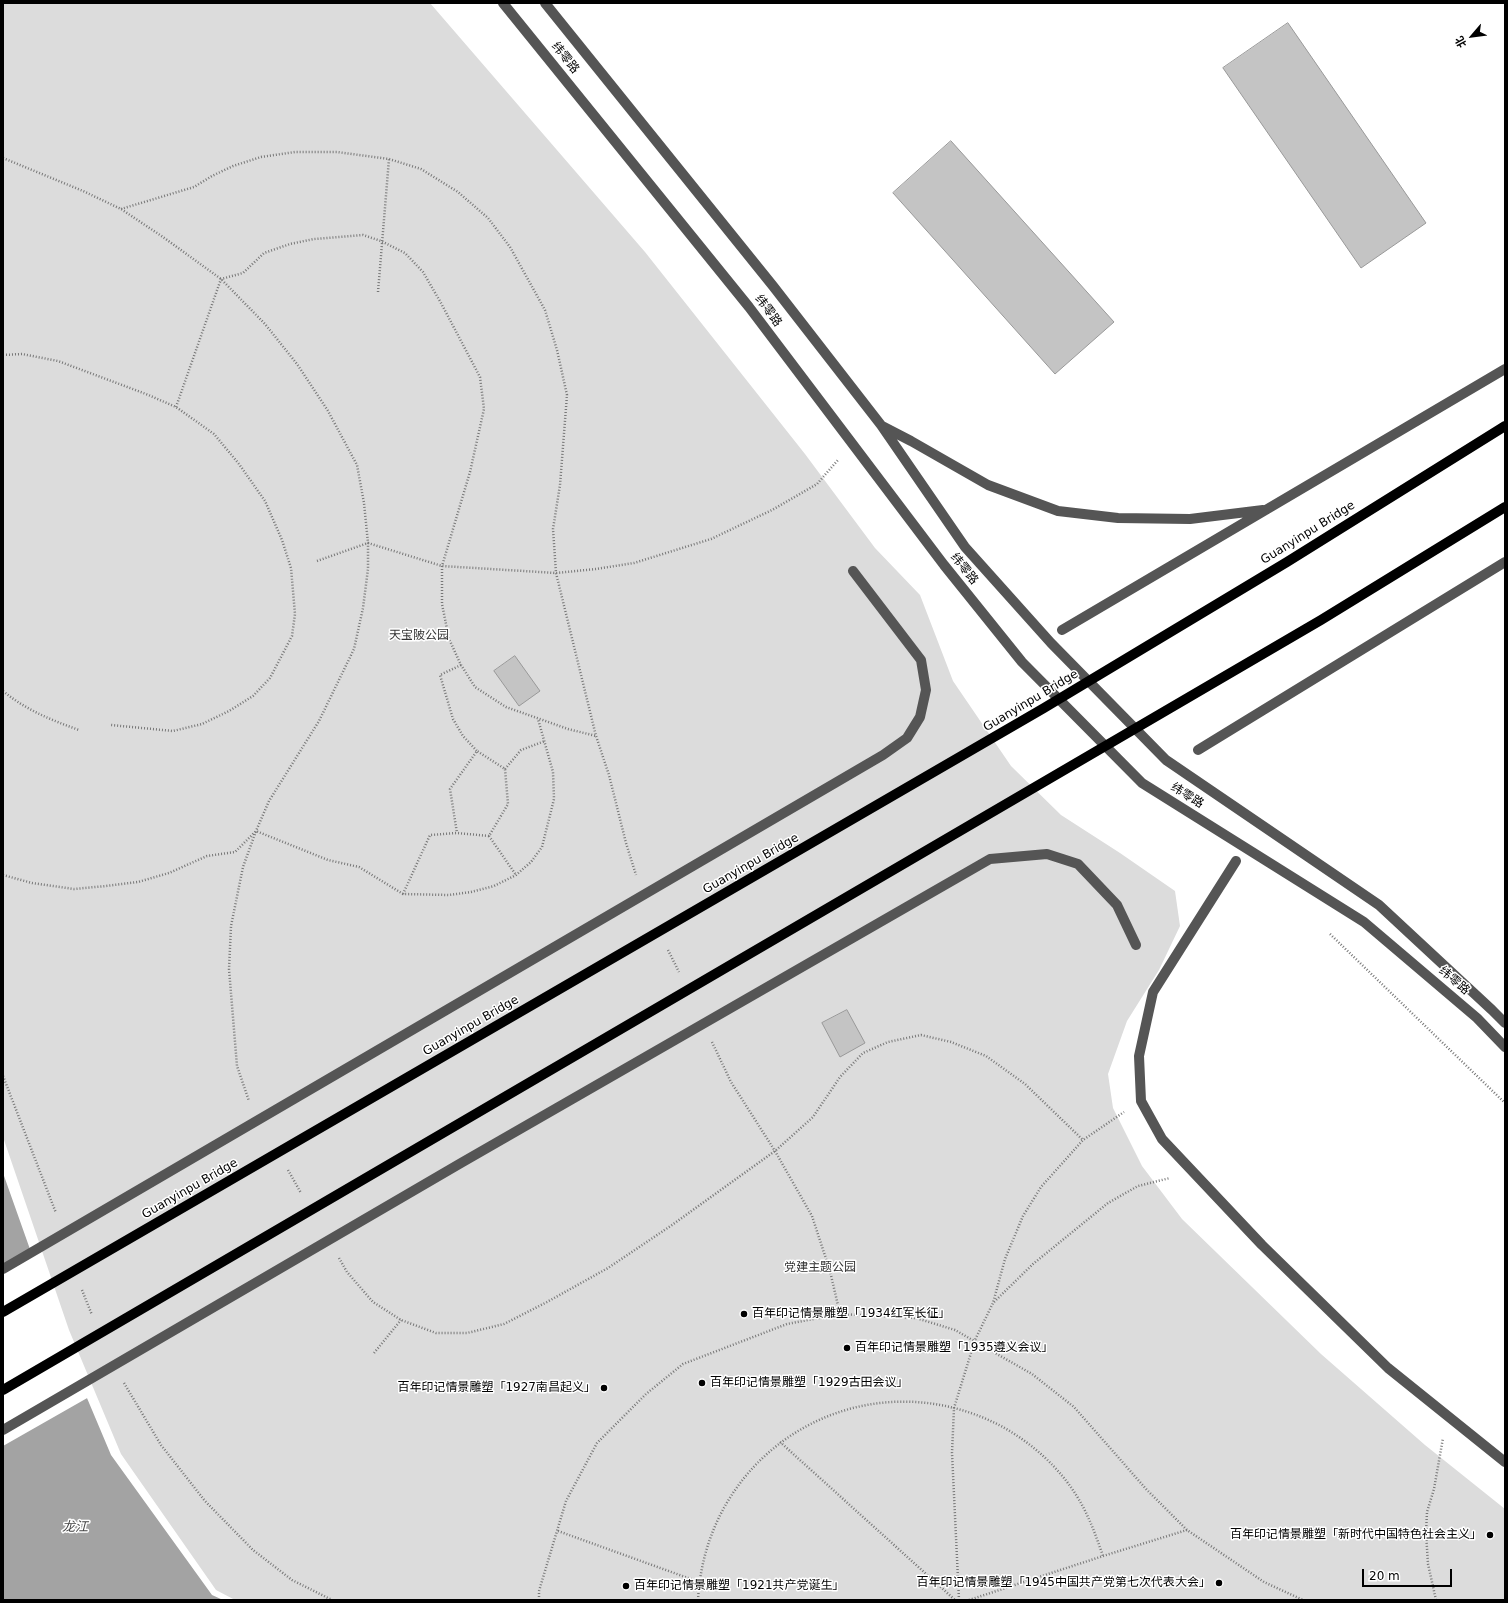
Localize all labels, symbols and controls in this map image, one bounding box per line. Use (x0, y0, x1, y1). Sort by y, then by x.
north arrow (1452, 16, 1492, 56)
text: 北 (1453, 34, 1469, 50)
street label: 纬零路 (548, 39, 582, 77)
street label: 纬零路 (751, 292, 785, 330)
street label: Guanyinpu Bridge (1258, 498, 1358, 568)
street label: 纬零路 (947, 550, 981, 588)
park label: 天宝陂公园 (389, 629, 449, 643)
street label: Guanyinpu Bridge (981, 667, 1081, 735)
street label: 纬零路 (1168, 780, 1206, 812)
street label: Guanyinpu Bridge (701, 831, 801, 897)
street label: 纬零路 (1436, 964, 1472, 998)
street label: Guanyinpu Bridge (421, 993, 521, 1059)
street label: Guanyinpu Bridge (140, 1156, 240, 1222)
park label: 党建主题公园 (784, 1261, 856, 1275)
place label: 百年印记情景雕塑「1934红军长征」 (752, 1307, 951, 1321)
marker: 百年印记情景雕塑「1934红军长征」 (739, 1309, 749, 1319)
place label: 百年印记情景雕塑「1935遵义会议」 (855, 1341, 1054, 1355)
marker: 百年印记情景雕塑「1935遵义会议」 (842, 1343, 852, 1353)
place label: 百年印记情景雕塑「1929古田会议」 (710, 1376, 909, 1390)
marker: 百年印记情景雕塑「1929古田会议」 (697, 1378, 707, 1388)
place label: 百年印记情景雕塑「1927南昌起义」 (397, 1381, 596, 1395)
marker: 百年印记情景雕塑「1927南昌起义」 (599, 1383, 609, 1393)
water label: 龙江 (62, 1520, 88, 1536)
place label: 百年印记情景雕塑「新时代中国特色社会主义」 (1230, 1528, 1482, 1542)
marker: 百年印记情景雕塑「新时代中国特色社会主义」 (1485, 1530, 1495, 1540)
scale bar (1364, 1561, 1454, 1587)
text: 20 m (1369, 1569, 1400, 1583)
place label: 百年印记情景雕塑「1945中国共产党第七次代表大会」 (916, 1576, 1211, 1590)
marker: 百年印记情景雕塑「1945中国共产党第七次代表大会」 (1214, 1578, 1224, 1588)
place label: 百年印记情景雕塑「1921共产党诞生」 (634, 1579, 845, 1593)
marker: 百年印记情景雕塑「1921共产党诞生」 (621, 1581, 631, 1591)

